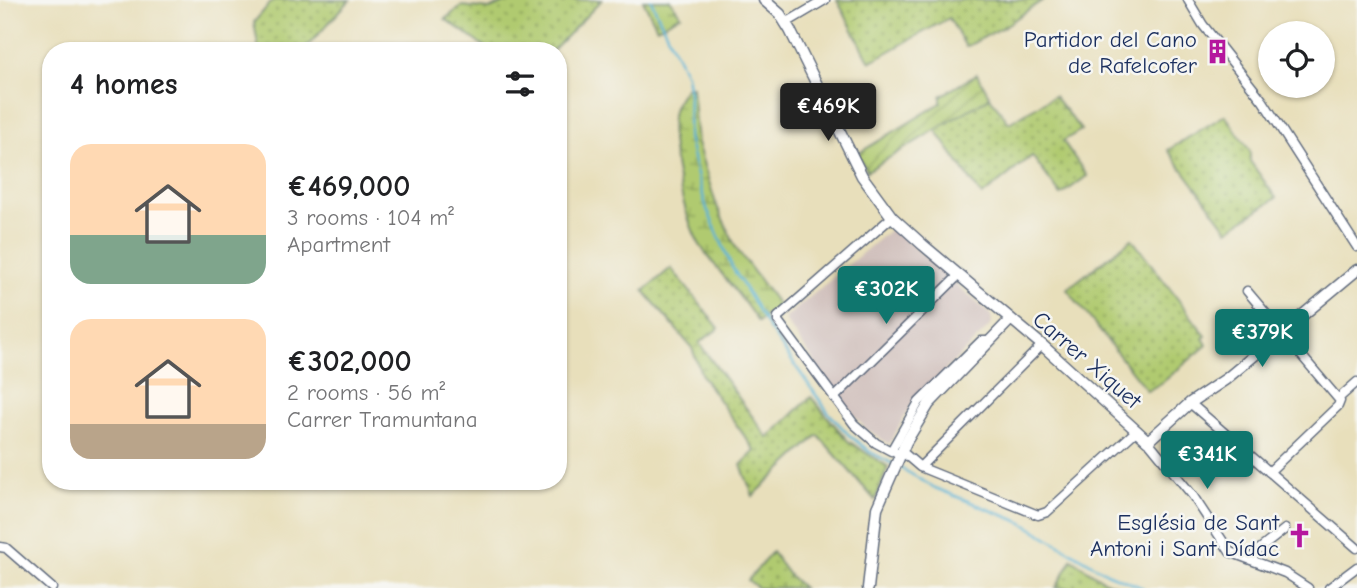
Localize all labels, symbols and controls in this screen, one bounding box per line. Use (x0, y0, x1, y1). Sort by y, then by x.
map controls (1258, 21, 1335, 98)
button: locate (1258, 21, 1335, 98)
place label: Partidor del Cano de Rafelcofer (1024, 26, 1198, 79)
building icon: Partidor del Cano de Rafelcofer (1203, 38, 1231, 66)
icon: filters (501, 65, 539, 103)
text: 4 homes (70, 67, 177, 102)
pin: €469K (779, 83, 877, 143)
text: €469K (796, 92, 860, 119)
text: €469,000 (287, 169, 410, 204)
icon: home (126, 172, 210, 256)
text: 3 rooms · 104 m² (287, 204, 454, 231)
text: Apartment (287, 231, 390, 258)
pin: €302K (837, 266, 935, 326)
text: €302K (854, 275, 918, 302)
street label: Carrer Xiquet (1027, 306, 1148, 415)
pin: €379K (1213, 310, 1311, 369)
text: €379K (1231, 318, 1293, 345)
text: €302,000 (287, 344, 412, 379)
icon: home (126, 347, 210, 431)
text: 2 rooms · 56 m² (287, 379, 445, 406)
text: Carrer Tramuntana (287, 406, 478, 433)
pin: €341K (1158, 432, 1256, 491)
text: €341K (1177, 440, 1237, 467)
place label: Església de Sant Antoni i Sant Dídac (1090, 509, 1280, 562)
church icon: Església de Sant Antoni i Sant Dídac (1285, 521, 1313, 549)

